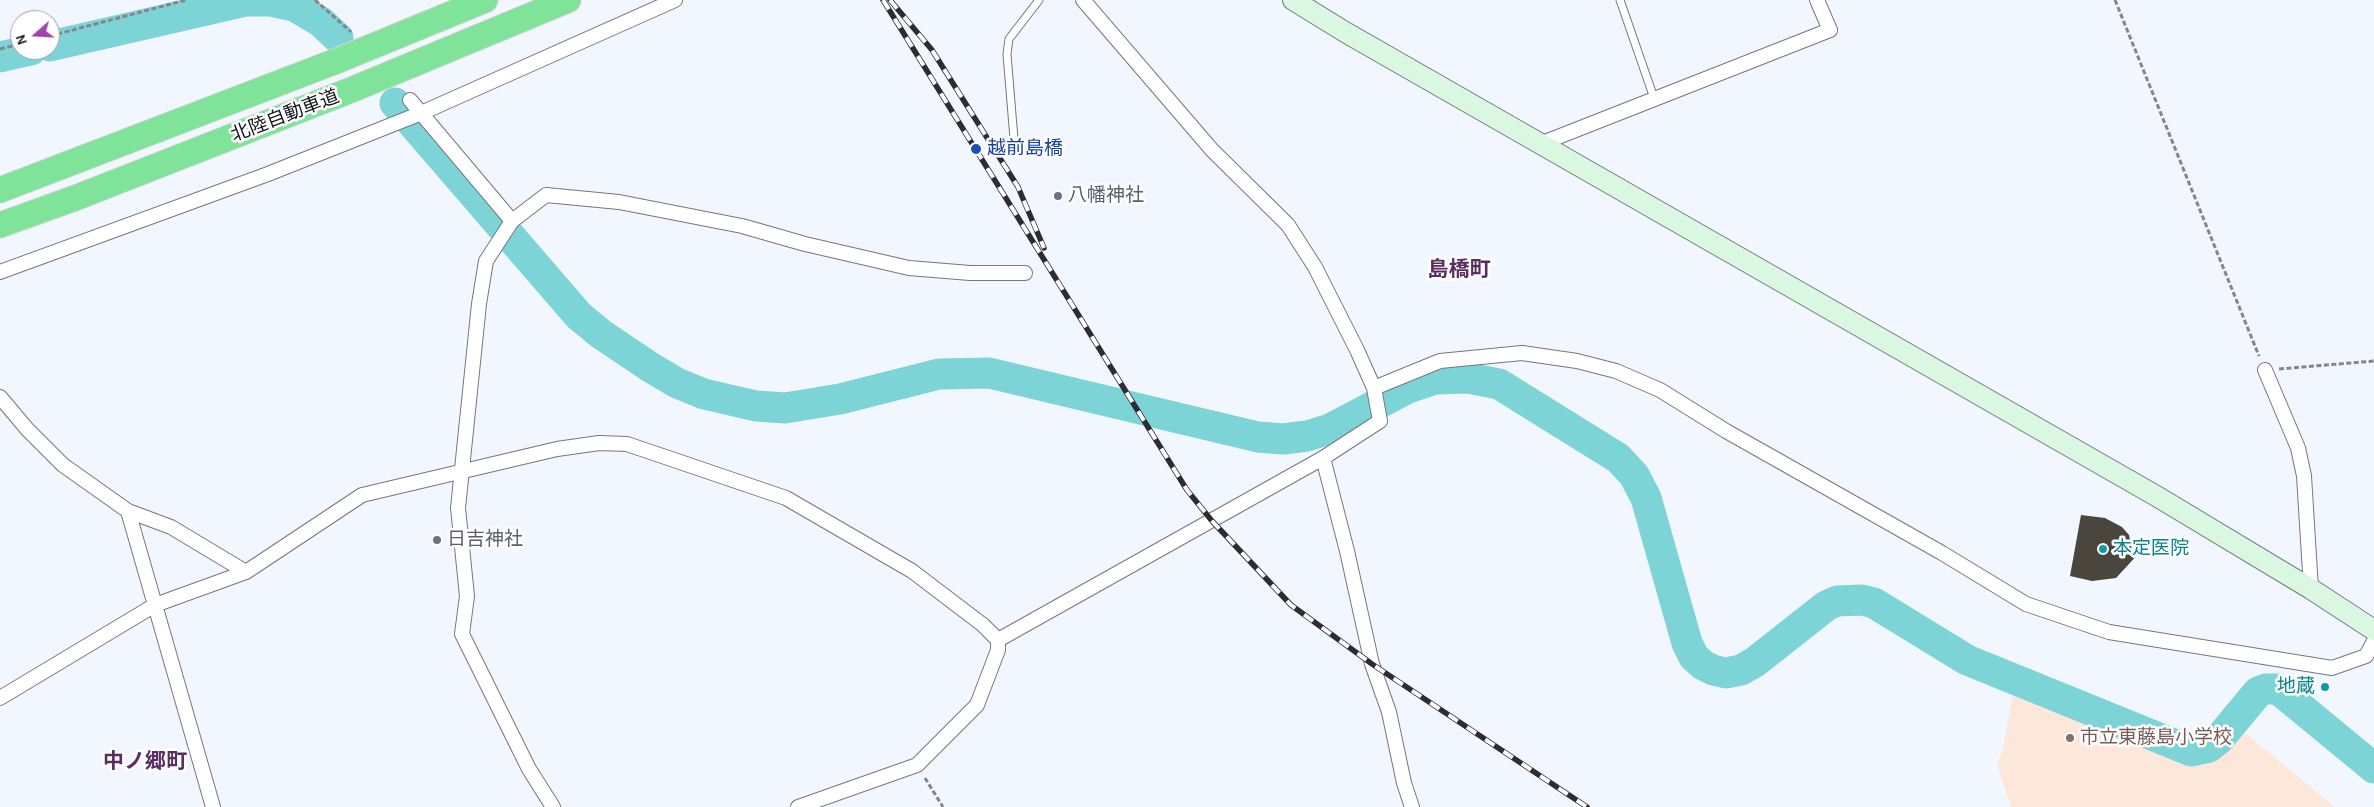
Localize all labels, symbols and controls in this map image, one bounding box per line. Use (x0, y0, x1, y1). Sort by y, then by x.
north arrow (10, 10, 60, 60)
text: N (12, 32, 31, 47)
street label: 北陸自動車道 (228, 85, 342, 147)
place label: 越前島橋 (987, 138, 1063, 160)
marker: 越前島橋 (969, 142, 983, 156)
place label: 八幡神社 (1068, 185, 1144, 207)
marker: 八幡神社 (1052, 190, 1064, 202)
district label: 島橋町 (1428, 257, 1490, 283)
place label: 日吉神社 (447, 529, 523, 551)
marker: 日吉神社 (431, 534, 443, 546)
place label: 本定医院 (2113, 538, 2189, 560)
marker: 本定医院 (2097, 543, 2109, 555)
place label: 地蔵 (2277, 676, 2315, 698)
marker: 地蔵 (2319, 681, 2331, 693)
place label: 市立東藤島小学校 (2080, 727, 2232, 749)
marker: 市立東藤島小学校 (2064, 732, 2076, 744)
district label: 中ノ郷町 (103, 749, 187, 775)

